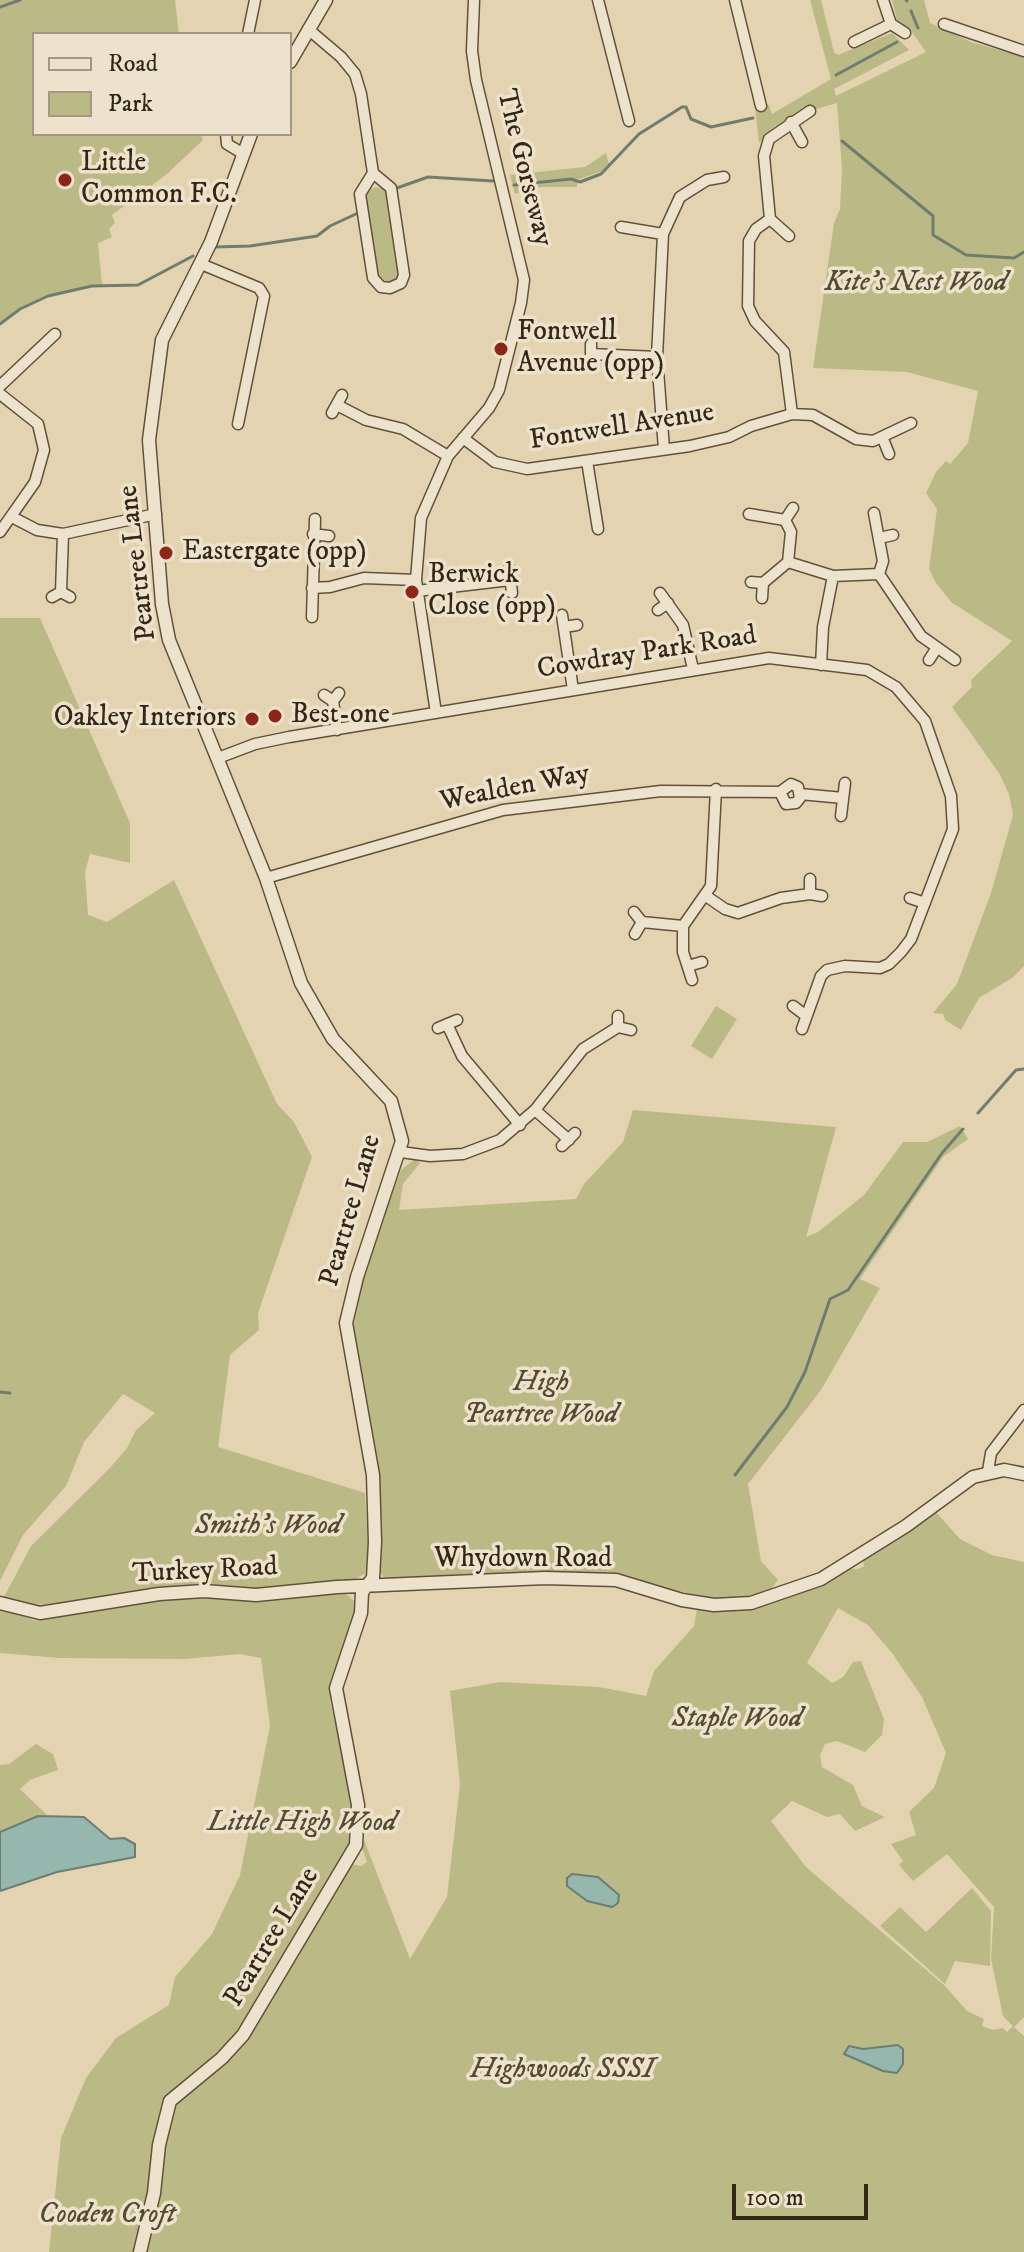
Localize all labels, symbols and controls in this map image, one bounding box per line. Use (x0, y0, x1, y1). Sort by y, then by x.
legend (32, 32, 292, 136)
text: Road (108, 49, 158, 79)
street label: The Gorseway (487, 86, 559, 250)
text: Park (108, 89, 153, 119)
place label: Little Common F.C. (81, 147, 237, 213)
marker: Little Common F.C. (56, 171, 74, 189)
park label: Kite's Nest Wood (825, 267, 1007, 301)
place label: Fontwell Avenue (opp) (517, 316, 664, 382)
marker: Fontwell Avenue (opp) (492, 340, 510, 358)
street label: Fontwell Avenue (527, 397, 717, 459)
street label: Peartree Lane (113, 483, 165, 643)
place label: Eastergate (opp) (182, 536, 367, 570)
marker: Eastergate (opp) (157, 544, 175, 562)
place label: Berwick Close (opp) (428, 559, 556, 625)
marker: Berwick Close (opp) (403, 583, 421, 601)
street label: Cowdray Park Road (535, 620, 759, 688)
place label: Best-one (291, 699, 390, 733)
place label: Oakley Interiors (54, 702, 236, 736)
marker: Best-one (266, 707, 284, 725)
marker: Oakley Interiors (243, 710, 261, 728)
street label: Wealden Way (437, 758, 593, 820)
street label: Peartree Lane (314, 1131, 390, 1291)
park label: High Peartree Wood (464, 1367, 618, 1433)
park label: Smith's Wood (195, 1510, 341, 1544)
street label: Whydown Road (434, 1543, 612, 1577)
street label: Turkey Road (131, 1551, 279, 1593)
park label: Staple Wood (672, 1703, 802, 1737)
park label: Little High Wood (208, 1807, 396, 1841)
street label: Peartree Lane (218, 1862, 328, 2014)
park label: Highwoods SSSI (470, 2054, 654, 2088)
scale bar (736, 2168, 872, 2218)
text: 100 m (746, 2183, 804, 2213)
park label: Cooden Croft (38, 2199, 176, 2233)

